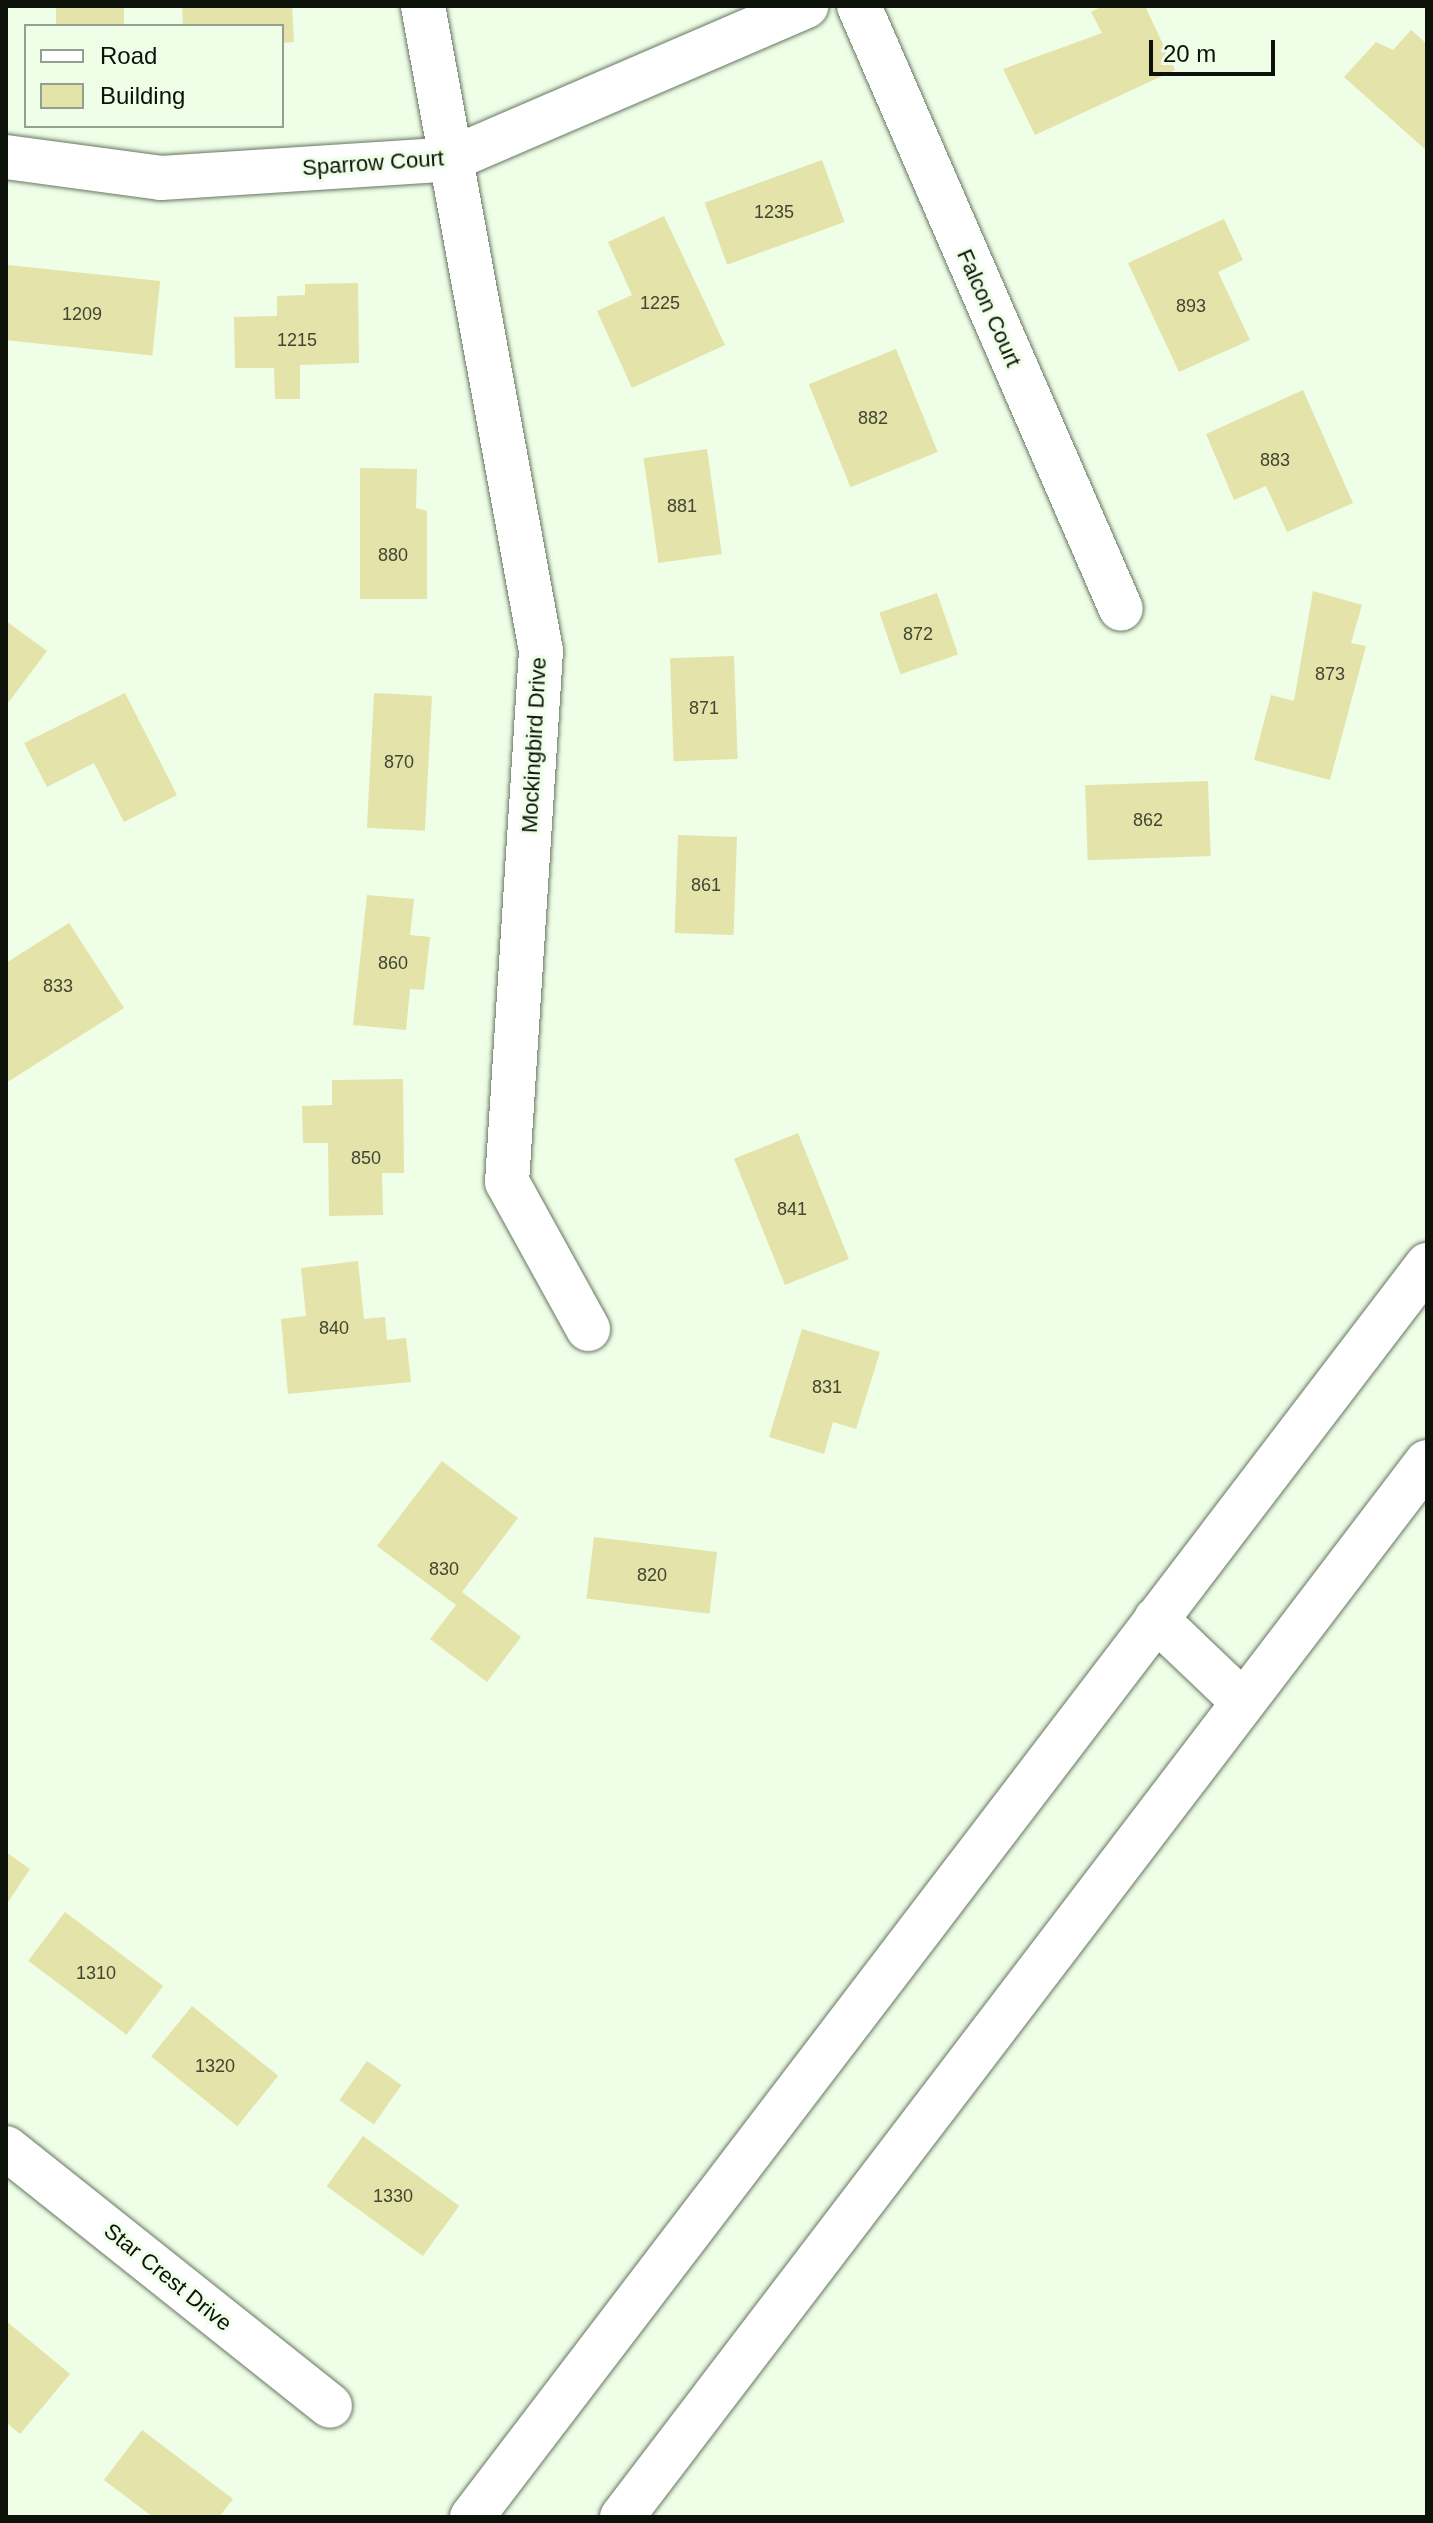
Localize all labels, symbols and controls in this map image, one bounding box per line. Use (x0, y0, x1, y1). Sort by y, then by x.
legend (24, 24, 284, 128)
scale bar (1153, 24, 1279, 74)
text: 20 m (1163, 40, 1216, 67)
text: Road (100, 42, 157, 69)
text: Building (100, 82, 185, 109)
street label: Sparrow Court (301, 145, 445, 181)
house number: 1235 (754, 201, 794, 223)
street label: Falcon Court (951, 245, 1027, 371)
house number: 1225 (640, 292, 680, 314)
house number: 893 (1176, 295, 1206, 317)
house number: 1209 (62, 303, 102, 325)
house number: 1215 (277, 329, 317, 351)
house number: 882 (858, 407, 888, 429)
house number: 883 (1260, 449, 1290, 471)
house number: 881 (667, 495, 697, 517)
house number: 880 (378, 544, 408, 566)
house number: 872 (903, 623, 933, 645)
street label: Mockingbird Drive (516, 656, 552, 834)
house number: 873 (1315, 663, 1345, 685)
house number: 871 (689, 697, 719, 719)
house number: 870 (384, 751, 414, 773)
house number: 862 (1133, 809, 1163, 831)
house number: 861 (691, 874, 721, 896)
house number: 860 (378, 952, 408, 974)
house number: 833 (43, 975, 73, 997)
house number: 850 (351, 1147, 381, 1169)
house number: 841 (777, 1198, 807, 1220)
house number: 840 (319, 1317, 349, 1339)
house number: 831 (812, 1376, 842, 1398)
house number: 830 (429, 1558, 459, 1580)
house number: 820 (637, 1564, 667, 1586)
house number: 1310 (76, 1962, 116, 1984)
house number: 1320 (195, 2055, 235, 2077)
house number: 1330 (373, 2185, 413, 2207)
street label: Star Crest Drive (99, 2218, 237, 2336)

